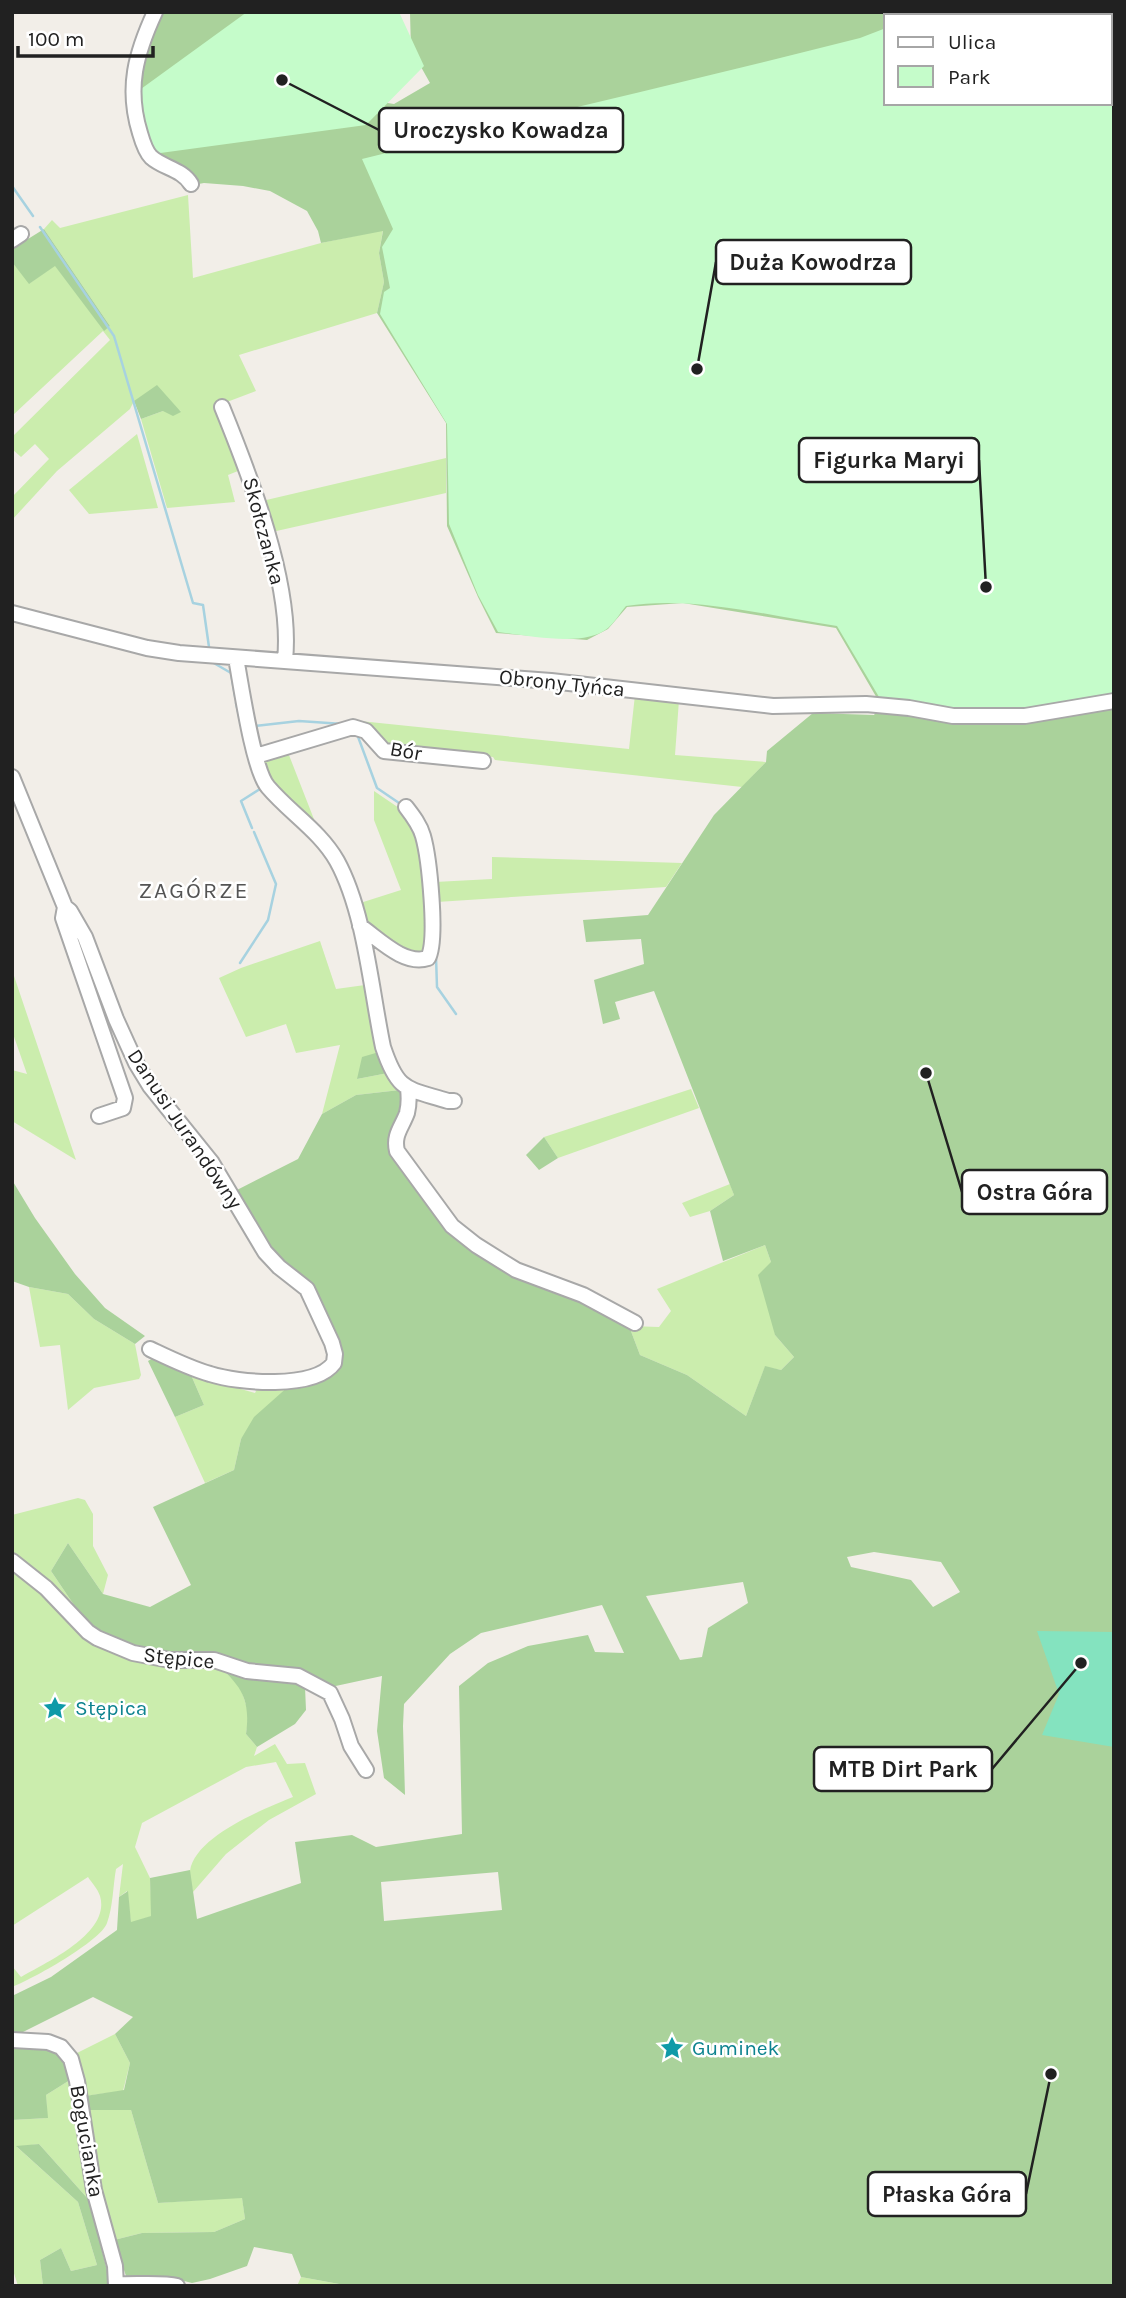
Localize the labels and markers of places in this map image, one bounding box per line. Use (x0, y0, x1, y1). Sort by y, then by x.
callout: Uroczysko Kowadza (379, 108, 623, 152)
callout: Duża Kowodrza (716, 240, 911, 284)
callout: Figurka Maryi (799, 438, 979, 482)
callout: Ostra Góra (962, 1170, 1107, 1214)
place icon: Stępica (41, 1694, 69, 1722)
place label: Stępica (75, 1696, 147, 1720)
callout: MTB Dirt Park (814, 1747, 992, 1791)
place icon: Guminek (658, 2034, 686, 2062)
place label: Guminek (692, 2036, 780, 2060)
callout: Płaska Góra (868, 2172, 1026, 2216)

